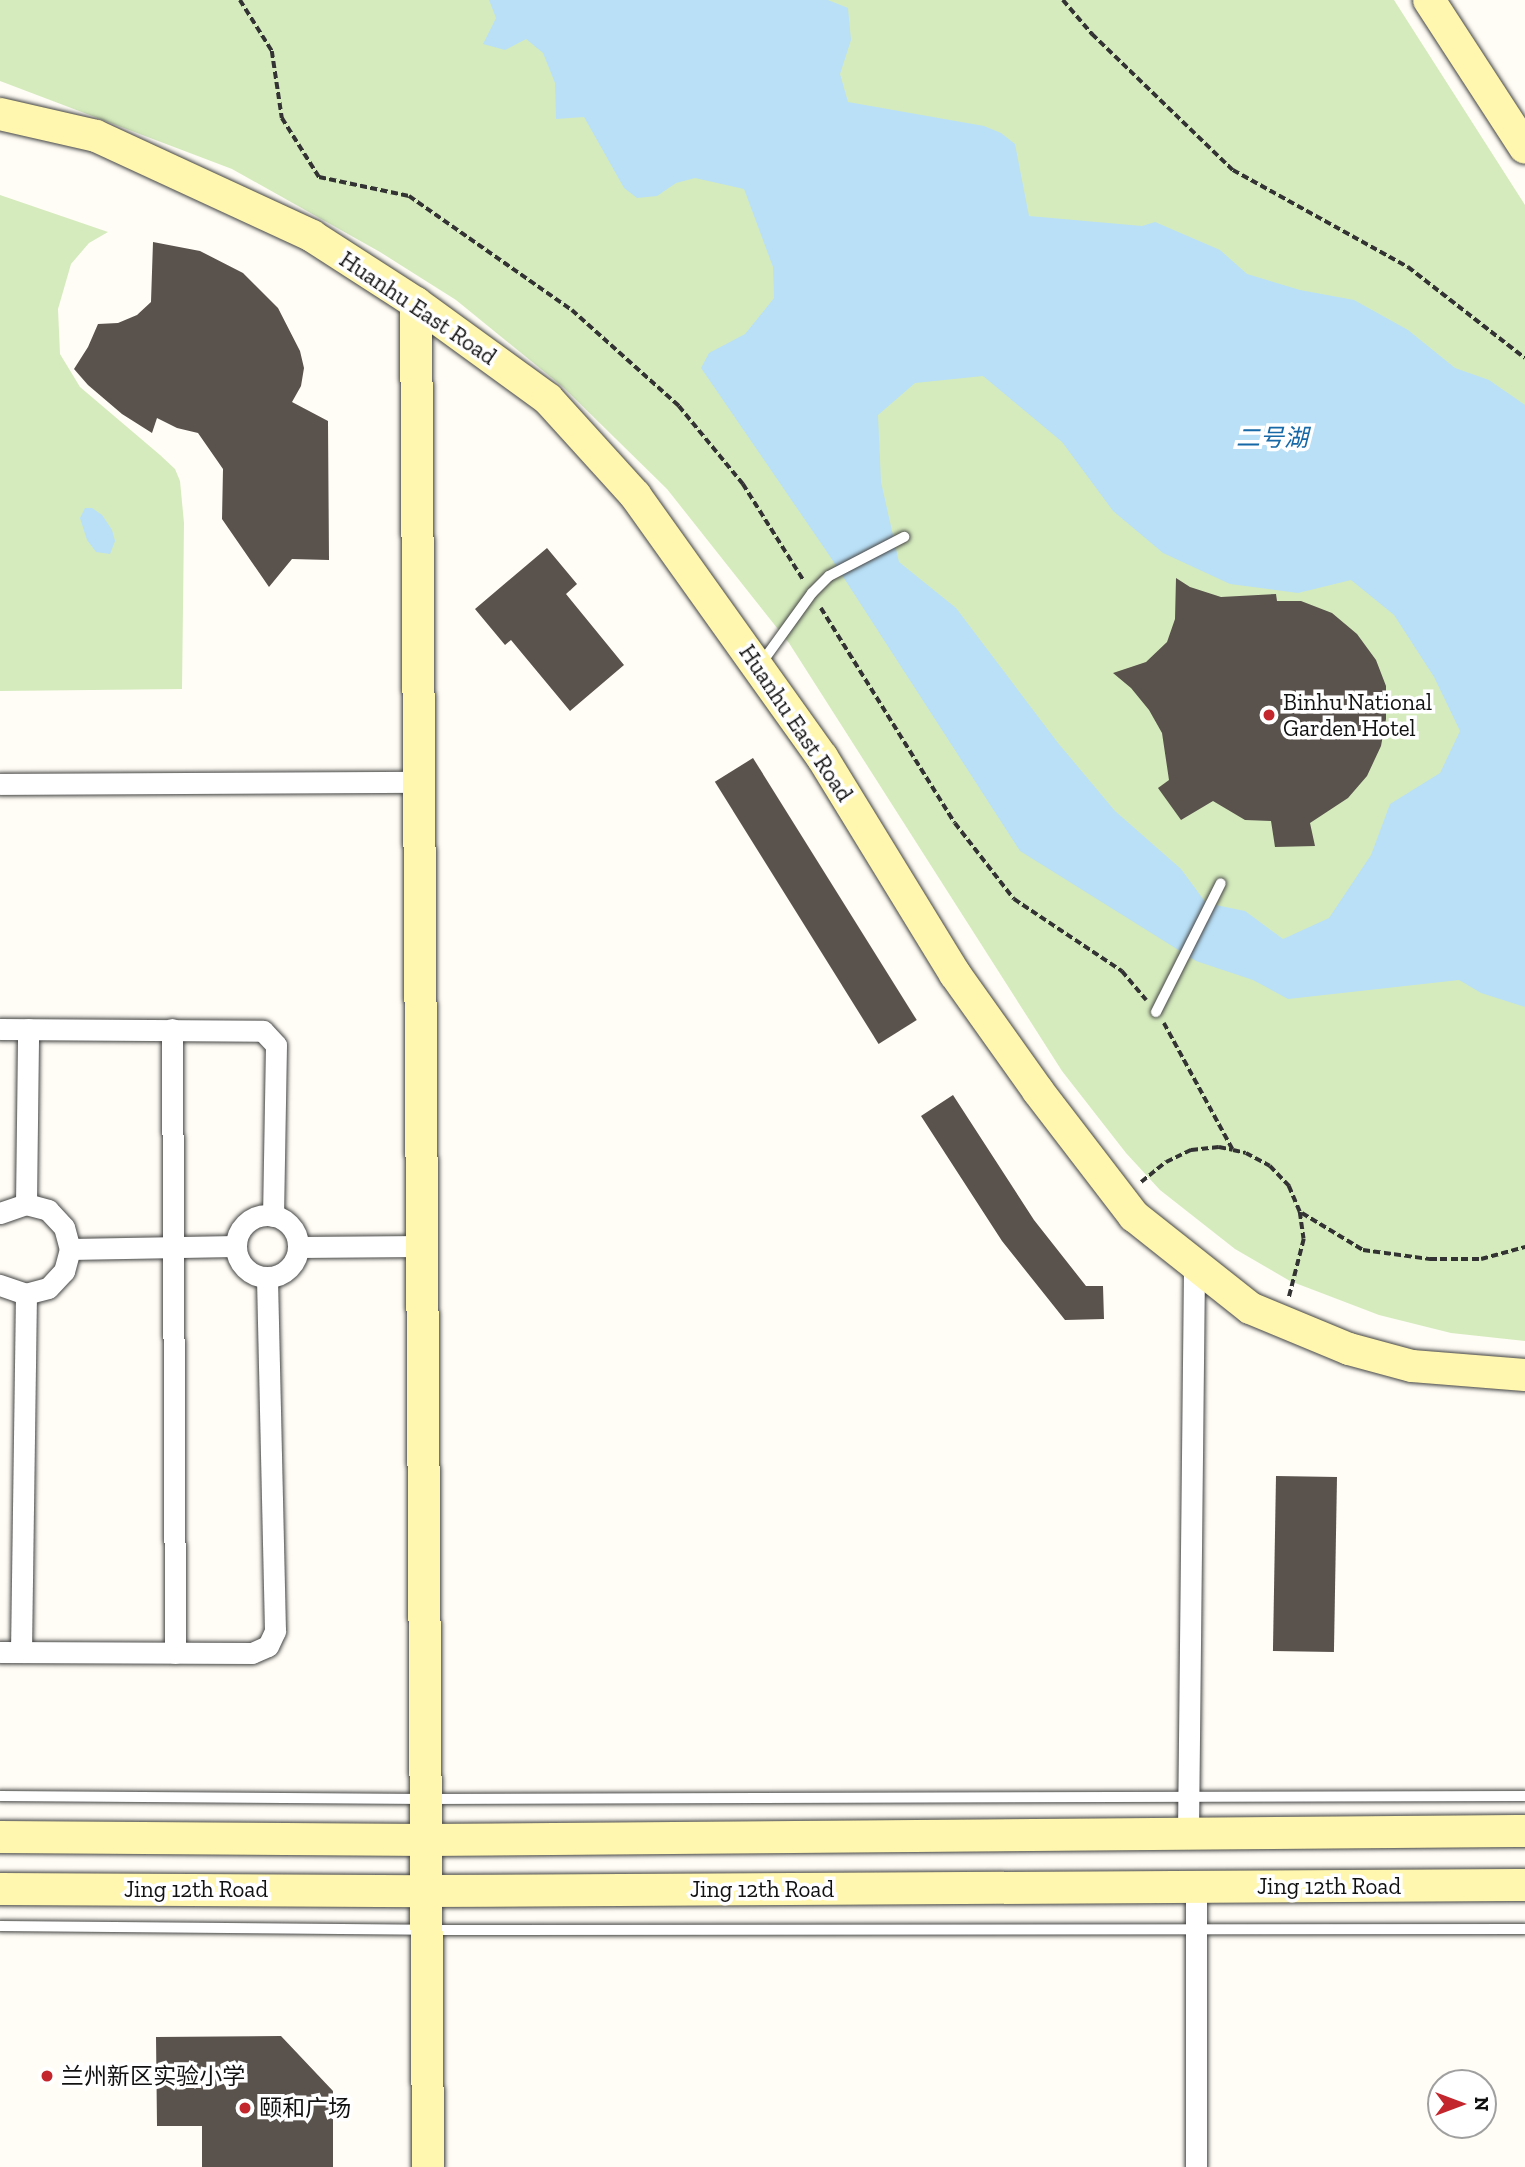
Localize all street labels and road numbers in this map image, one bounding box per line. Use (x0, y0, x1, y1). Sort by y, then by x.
street label: Huanhu East Road (334, 245, 502, 371)
street label: Huanhu East Road (733, 639, 859, 807)
street label: Jing 12th Road (1257, 1872, 1401, 1900)
street label: Jing 12th Road (124, 1875, 268, 1903)
street label: Jing 12th Road (690, 1875, 834, 1903)

